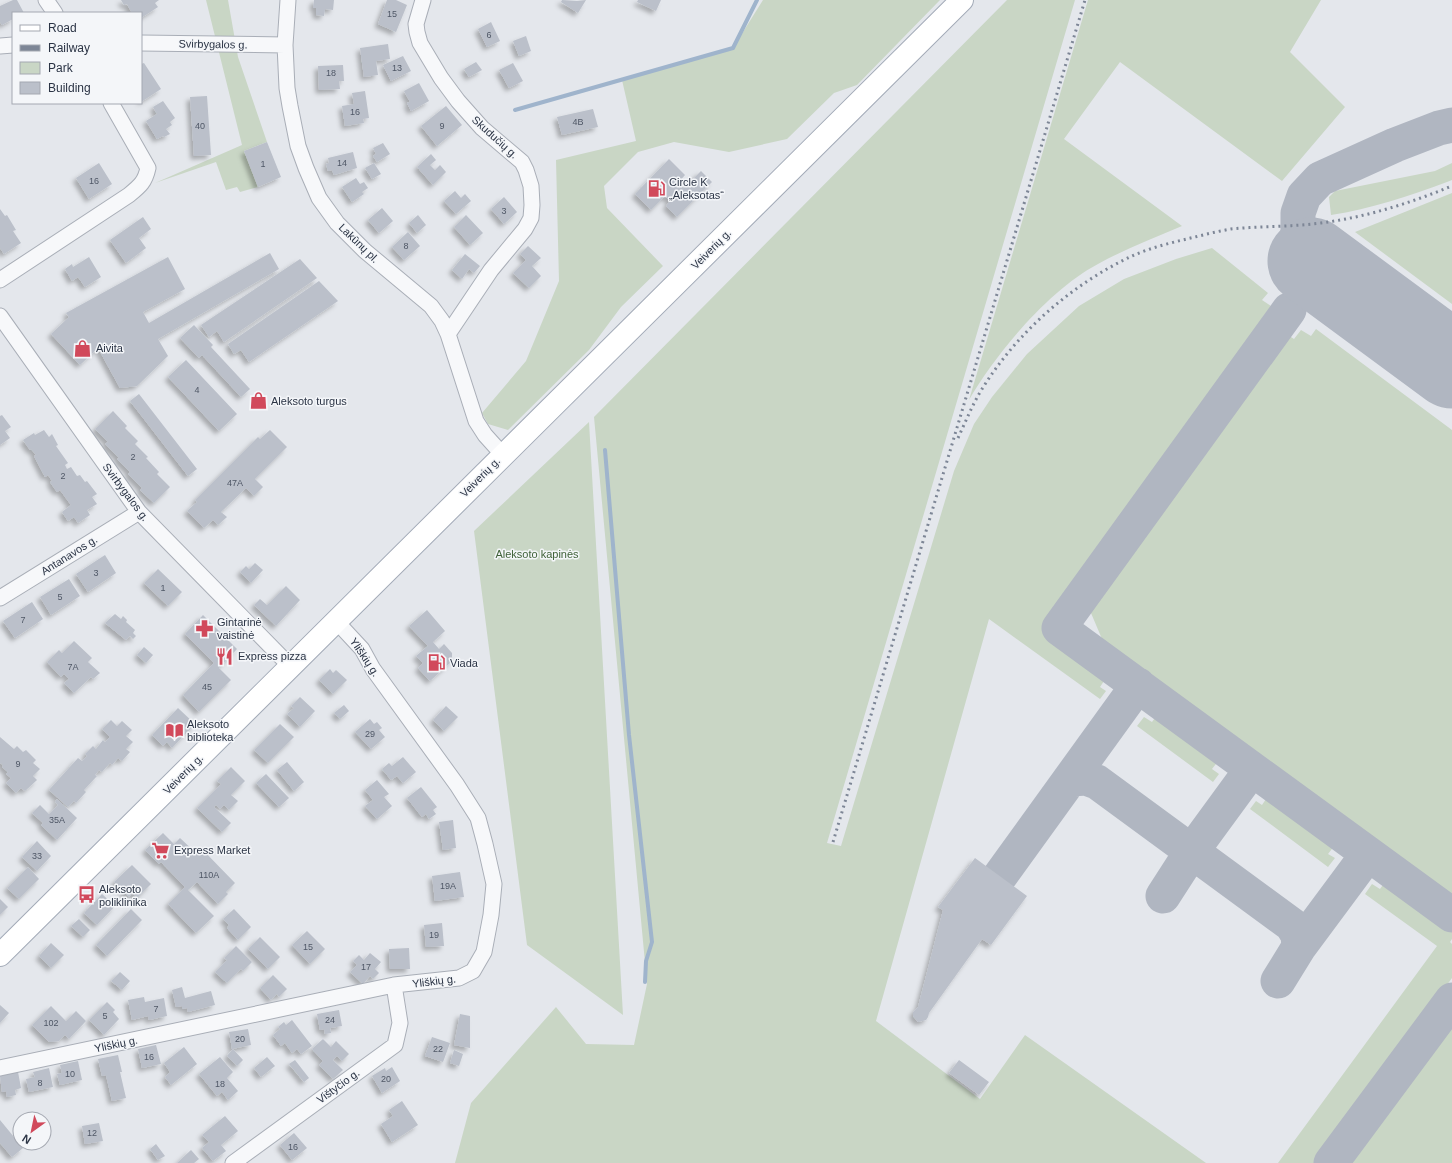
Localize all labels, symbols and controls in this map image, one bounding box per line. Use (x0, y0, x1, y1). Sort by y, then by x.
house number: 15 (387, 9, 397, 19)
legend (12, 12, 142, 104)
text: Road (48, 21, 77, 35)
house number: 6 (486, 30, 492, 40)
street label: Svirbygalos g. (178, 37, 248, 51)
text: Railway (48, 41, 90, 55)
text: Park (48, 61, 74, 75)
house number: 13 (392, 63, 402, 73)
house number: 18 (326, 68, 336, 78)
text: Building (48, 81, 91, 95)
house number: 16 (350, 107, 360, 117)
street label: Skudučių g. (470, 113, 520, 161)
house number: 4B (572, 117, 584, 127)
house number: 40 (195, 121, 205, 131)
house number: 9 (439, 121, 445, 131)
house number: 14 (337, 158, 347, 168)
house number: 1 (260, 159, 266, 169)
house number: 16 (89, 176, 99, 186)
place label: Circle K „Aleksotas“ (669, 176, 724, 201)
fuel station icon: Circle K „Aleksotas“ (646, 178, 666, 198)
house number: 3 (501, 206, 507, 216)
street label: Lakūnų pl. (337, 221, 381, 265)
street label: Veiverių g. (689, 227, 733, 271)
house number: 8 (403, 241, 409, 251)
shop icon: Aivita (73, 338, 93, 358)
place label: Aivita (96, 342, 124, 354)
house number: 4 (194, 385, 200, 395)
shop icon: Aleksoto turgus (248, 391, 268, 411)
place label: Aleksoto turgus (271, 395, 347, 407)
house number: 2 (130, 452, 136, 462)
street label: Veiverių g. (458, 455, 502, 499)
street label: Svirbygalos g. (100, 461, 152, 523)
house number: 2 (60, 471, 66, 481)
house number: 47A (227, 478, 243, 488)
street label: Antanavos g. (39, 533, 99, 577)
park label: Aleksoto kapinės (495, 548, 579, 560)
house number: 3 (93, 568, 99, 578)
house number: 1 (160, 583, 166, 593)
house number: 5 (57, 592, 63, 602)
house number: 7 (20, 615, 26, 625)
place label: Gintarinė vaistinė (217, 616, 262, 641)
pharmacy icon: Gintarinė vaistinė (194, 618, 214, 638)
street label: Yliškių g. (348, 635, 382, 679)
restaurant icon: Express pizza (215, 646, 235, 666)
place label: Express pizza (238, 650, 307, 662)
fuel station icon: Viada (427, 653, 447, 673)
place label: Viada (450, 657, 479, 669)
house number: 7A (67, 662, 79, 672)
house number: 45 (202, 682, 212, 692)
place label: Aleksoto biblioteka (187, 718, 234, 743)
library icon: Aleksoto biblioteka (164, 720, 184, 740)
house number: 29 (365, 729, 375, 739)
street label: Veiverių g. (161, 752, 205, 796)
house number: 9 (15, 759, 21, 769)
house number: 35A (49, 815, 65, 825)
supermarket icon: Express Market (151, 840, 171, 860)
place label: Express Market (174, 844, 250, 856)
house number: 33 (32, 851, 42, 861)
house number: 110A (199, 870, 219, 880)
house number: 19A (440, 881, 456, 891)
place label: Aleksoto poliklinika (99, 883, 148, 908)
bus stop icon: Aleksoto poliklinika (76, 885, 96, 905)
house number: 19 (429, 930, 439, 940)
house number: 15 (303, 942, 313, 952)
house number: 17 (361, 962, 371, 972)
street label: Yliškių g. (411, 972, 457, 990)
house number: 7 (153, 1004, 159, 1014)
house number: 5 (102, 1011, 108, 1021)
house number: 24 (325, 1015, 335, 1025)
house number: 102 (43, 1018, 59, 1028)
street label: Yliškių g. (93, 1034, 139, 1054)
house number: 20 (235, 1034, 245, 1044)
house number: 22 (433, 1044, 443, 1054)
house number: 16 (144, 1052, 154, 1062)
street label: Vištyčio g. (314, 1066, 362, 1106)
house number: 10 (65, 1069, 75, 1079)
house number: 20 (381, 1074, 391, 1084)
house number: 8 (37, 1078, 43, 1088)
house number: 18 (215, 1079, 225, 1089)
north arrow (12, 1111, 52, 1151)
house number: 12 (87, 1128, 97, 1138)
text: N (20, 1132, 33, 1147)
house number: 16 (288, 1142, 298, 1152)

